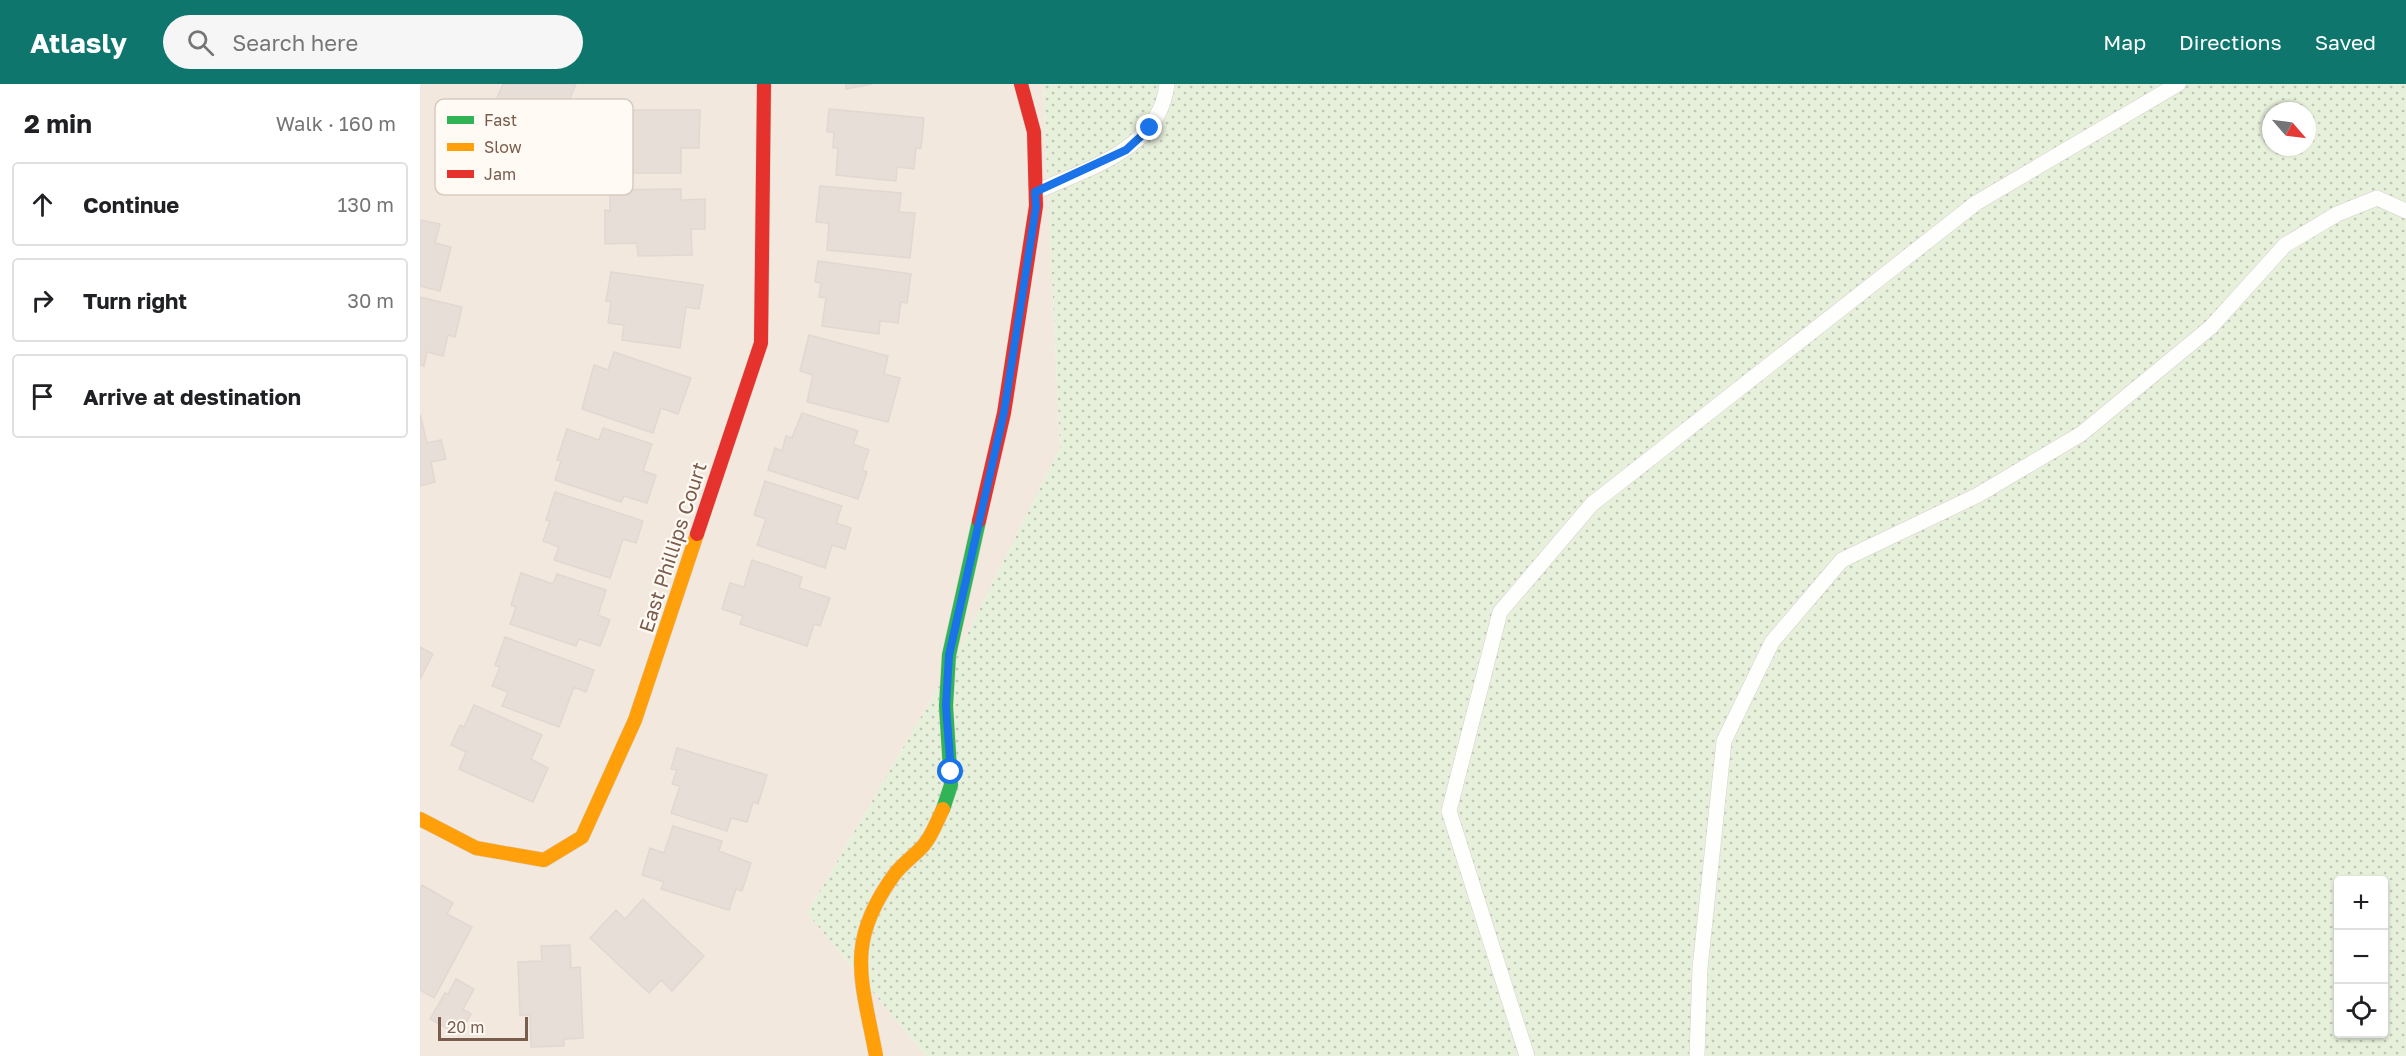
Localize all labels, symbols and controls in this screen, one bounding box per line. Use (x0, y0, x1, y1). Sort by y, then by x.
search box (163, 15, 583, 69)
text: Atlasly (30, 26, 127, 59)
icon: search (184, 26, 217, 59)
text: Search here (232, 29, 358, 56)
text: Map (2103, 29, 2146, 55)
text: Directions (2179, 29, 2282, 55)
text: Saved (2315, 29, 2376, 55)
legend (435, 99, 633, 195)
north arrow (2262, 102, 2316, 156)
text: 2 min (24, 108, 92, 139)
text: Fast (484, 110, 517, 130)
text: Walk · 160 m (276, 111, 396, 135)
route end (1136, 114, 1162, 140)
text: Slow (484, 137, 522, 157)
text: Jam (484, 164, 516, 184)
icon: ahead (26, 188, 59, 221)
text: Continue (83, 191, 179, 218)
text: 130 m (338, 192, 394, 216)
icon: right (26, 284, 59, 317)
text: Turn right (83, 287, 187, 314)
text: 30 m (347, 288, 394, 312)
icon: arrive (26, 380, 59, 413)
text: Arrive at destination (83, 383, 301, 410)
street label: East Phillips Court (633, 459, 711, 635)
route start (937, 758, 963, 784)
map controls (2334, 876, 2388, 1038)
button: + (2334, 876, 2388, 930)
button: − (2334, 930, 2388, 984)
button: locate (2334, 984, 2388, 1038)
scale bar (438, 1014, 528, 1042)
text: 20 m (447, 1017, 484, 1037)

